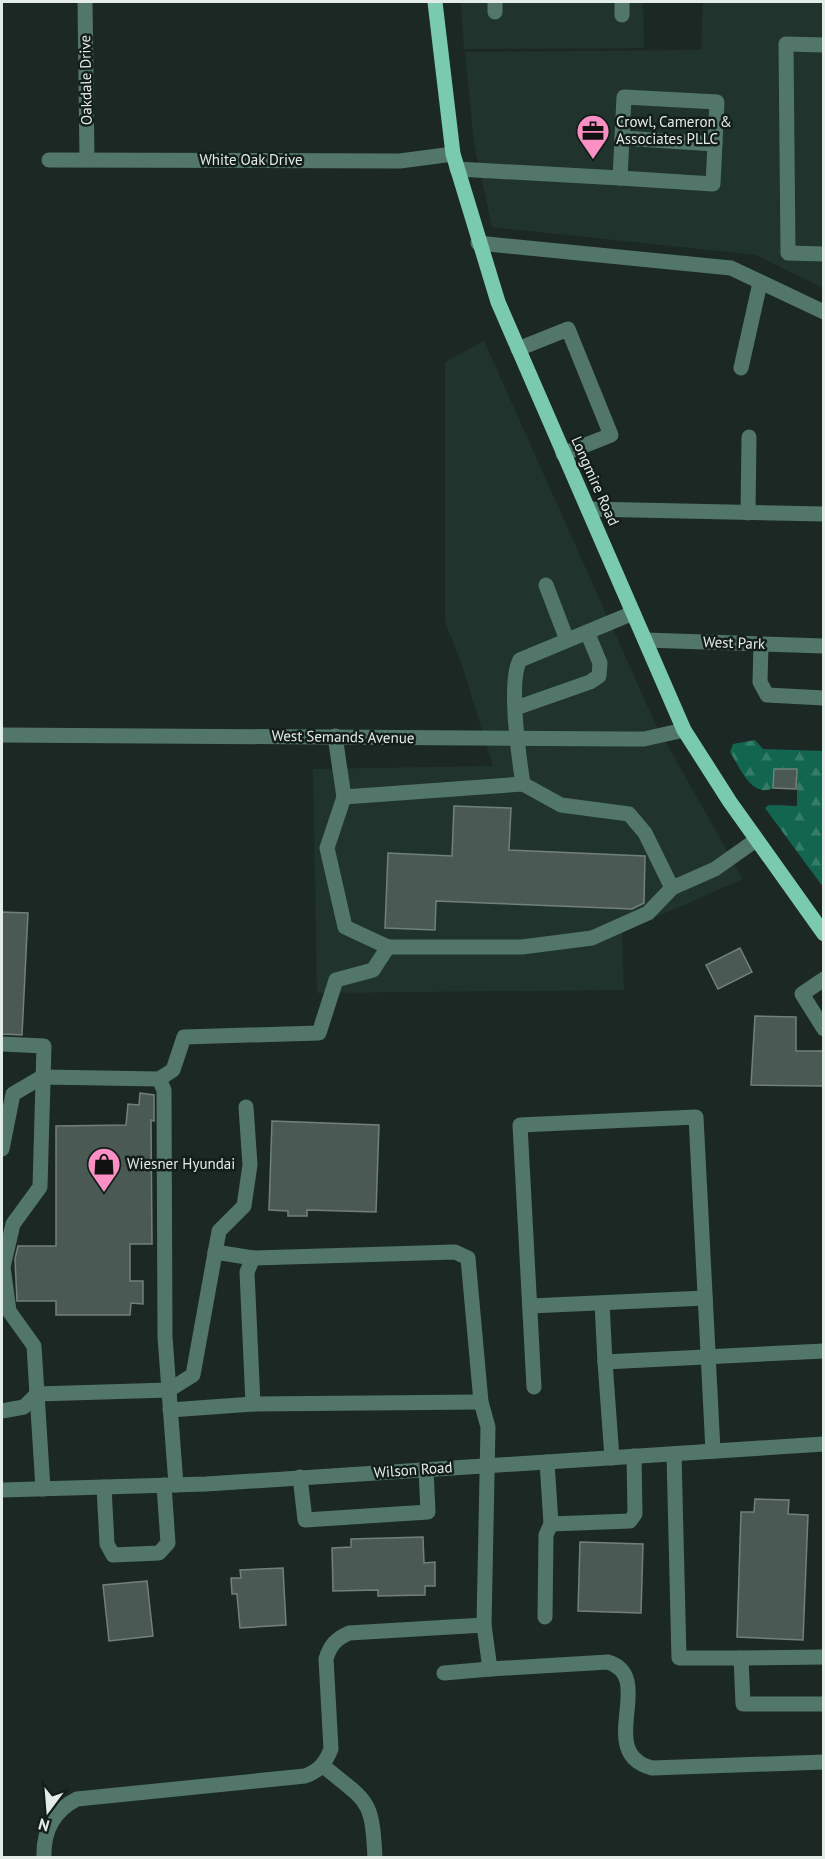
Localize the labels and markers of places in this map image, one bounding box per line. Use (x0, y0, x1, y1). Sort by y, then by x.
place label: Crowl, Cameron & Associates PLLC (616, 112, 732, 148)
office icon: Crowl, Cameron & Associates PLLC (575, 113, 611, 160)
shop icon: Wiesner Hyundai (86, 1146, 122, 1193)
place label: Wiesner Hyundai (127, 1154, 235, 1173)

